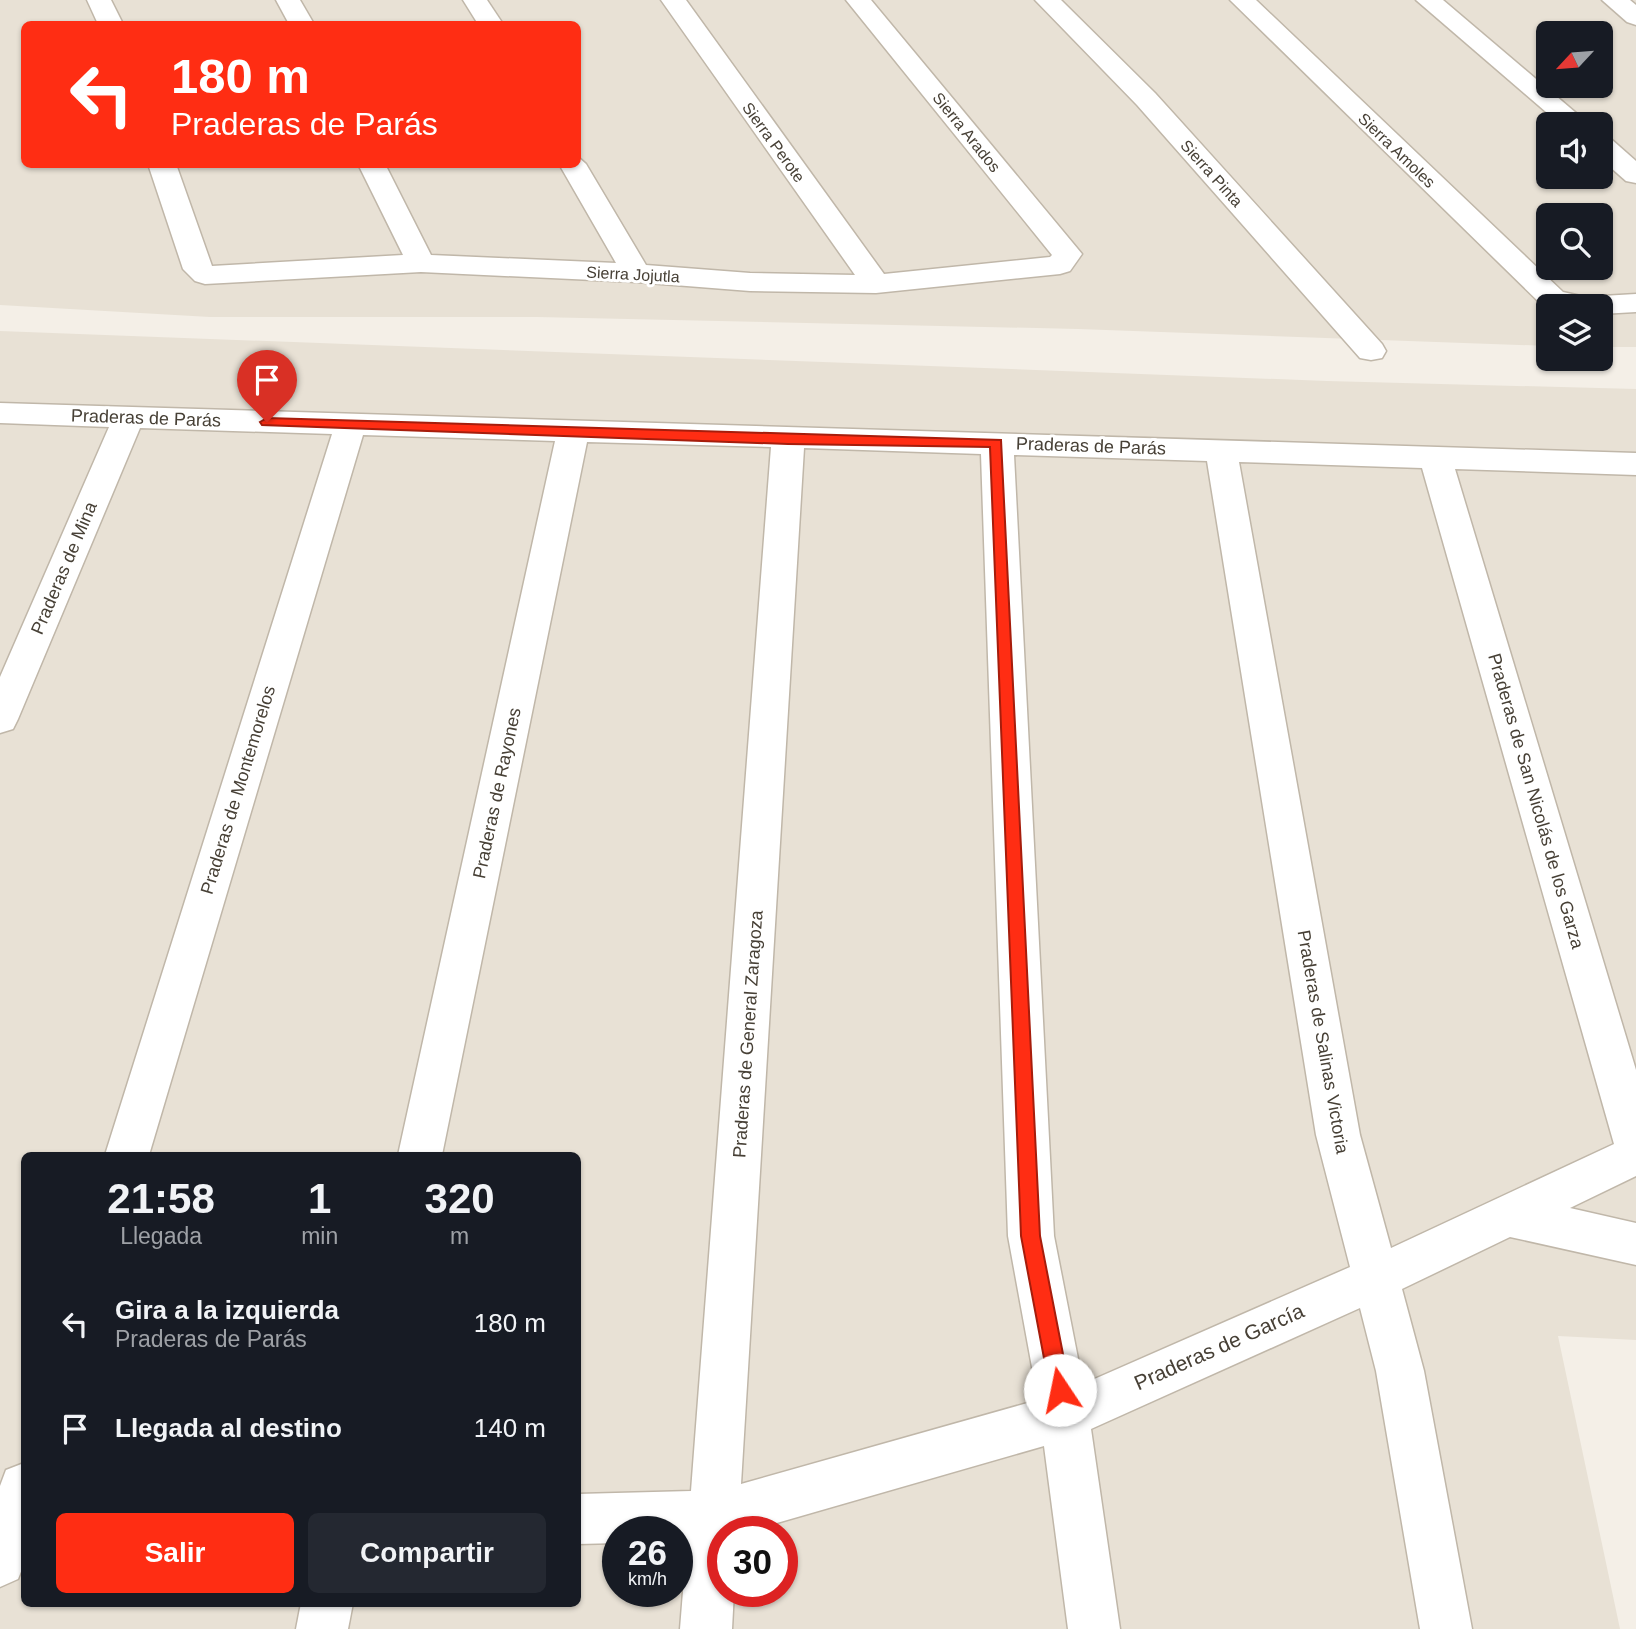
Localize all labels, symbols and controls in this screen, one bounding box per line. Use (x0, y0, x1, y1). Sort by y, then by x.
north arrow (1536, 21, 1614, 98)
map controls (1536, 21, 1613, 371)
icon: left (56, 49, 147, 140)
text: 180 m (171, 49, 310, 103)
street label: Sierra Arados (930, 89, 1004, 175)
street label: Sierra Perote (739, 99, 808, 186)
text: Praderas de Parás (171, 106, 438, 142)
street label: Sierra Amoles (1355, 110, 1438, 191)
button: sound (1536, 112, 1613, 189)
street label: Sierra Pinta (1177, 137, 1246, 210)
button: search (1536, 203, 1613, 280)
street label: Sierra Jojutla (586, 264, 680, 285)
button: layers (1536, 294, 1613, 371)
pin (237, 350, 297, 422)
icon: arrive (248, 361, 286, 399)
street label: Praderas de Parás (71, 405, 221, 431)
street label: Praderas de Parás (1016, 433, 1166, 459)
street label: Praderas de Mina (27, 498, 101, 637)
street label: Praderas de San Nicolás de los Garza (1484, 651, 1588, 952)
street label: Praderas de Montemorelos (197, 683, 279, 897)
street label: Praderas de Rayones (469, 706, 525, 880)
street label: Praderas de General Zaragoza (729, 909, 767, 1158)
street label: Praderas de Salinas Victoria (1293, 929, 1353, 1156)
text: 21:58 (107, 1175, 215, 1222)
text: 1 (308, 1175, 331, 1222)
text: 320 (425, 1175, 495, 1222)
text: Llegada (120, 1223, 202, 1249)
text: min (301, 1223, 338, 1249)
text: m (450, 1223, 469, 1249)
text: Gira a la izquierda (115, 1295, 339, 1325)
street label: Praderas de García (1130, 1299, 1307, 1394)
icon: left (56, 1305, 94, 1343)
text: 180 m (474, 1308, 546, 1338)
text: Praderas de Parás (115, 1326, 307, 1352)
position arrow (1023, 1353, 1097, 1427)
icon: arrive (56, 1410, 94, 1448)
text: Llegada al destino (115, 1413, 342, 1443)
text: 140 m (474, 1413, 546, 1443)
button: Salir (56, 1513, 294, 1593)
button: Compartir (308, 1513, 546, 1593)
speed limit sign: 30 (707, 1516, 798, 1607)
text: 26 (628, 1533, 667, 1572)
text: km/h (628, 1569, 667, 1589)

